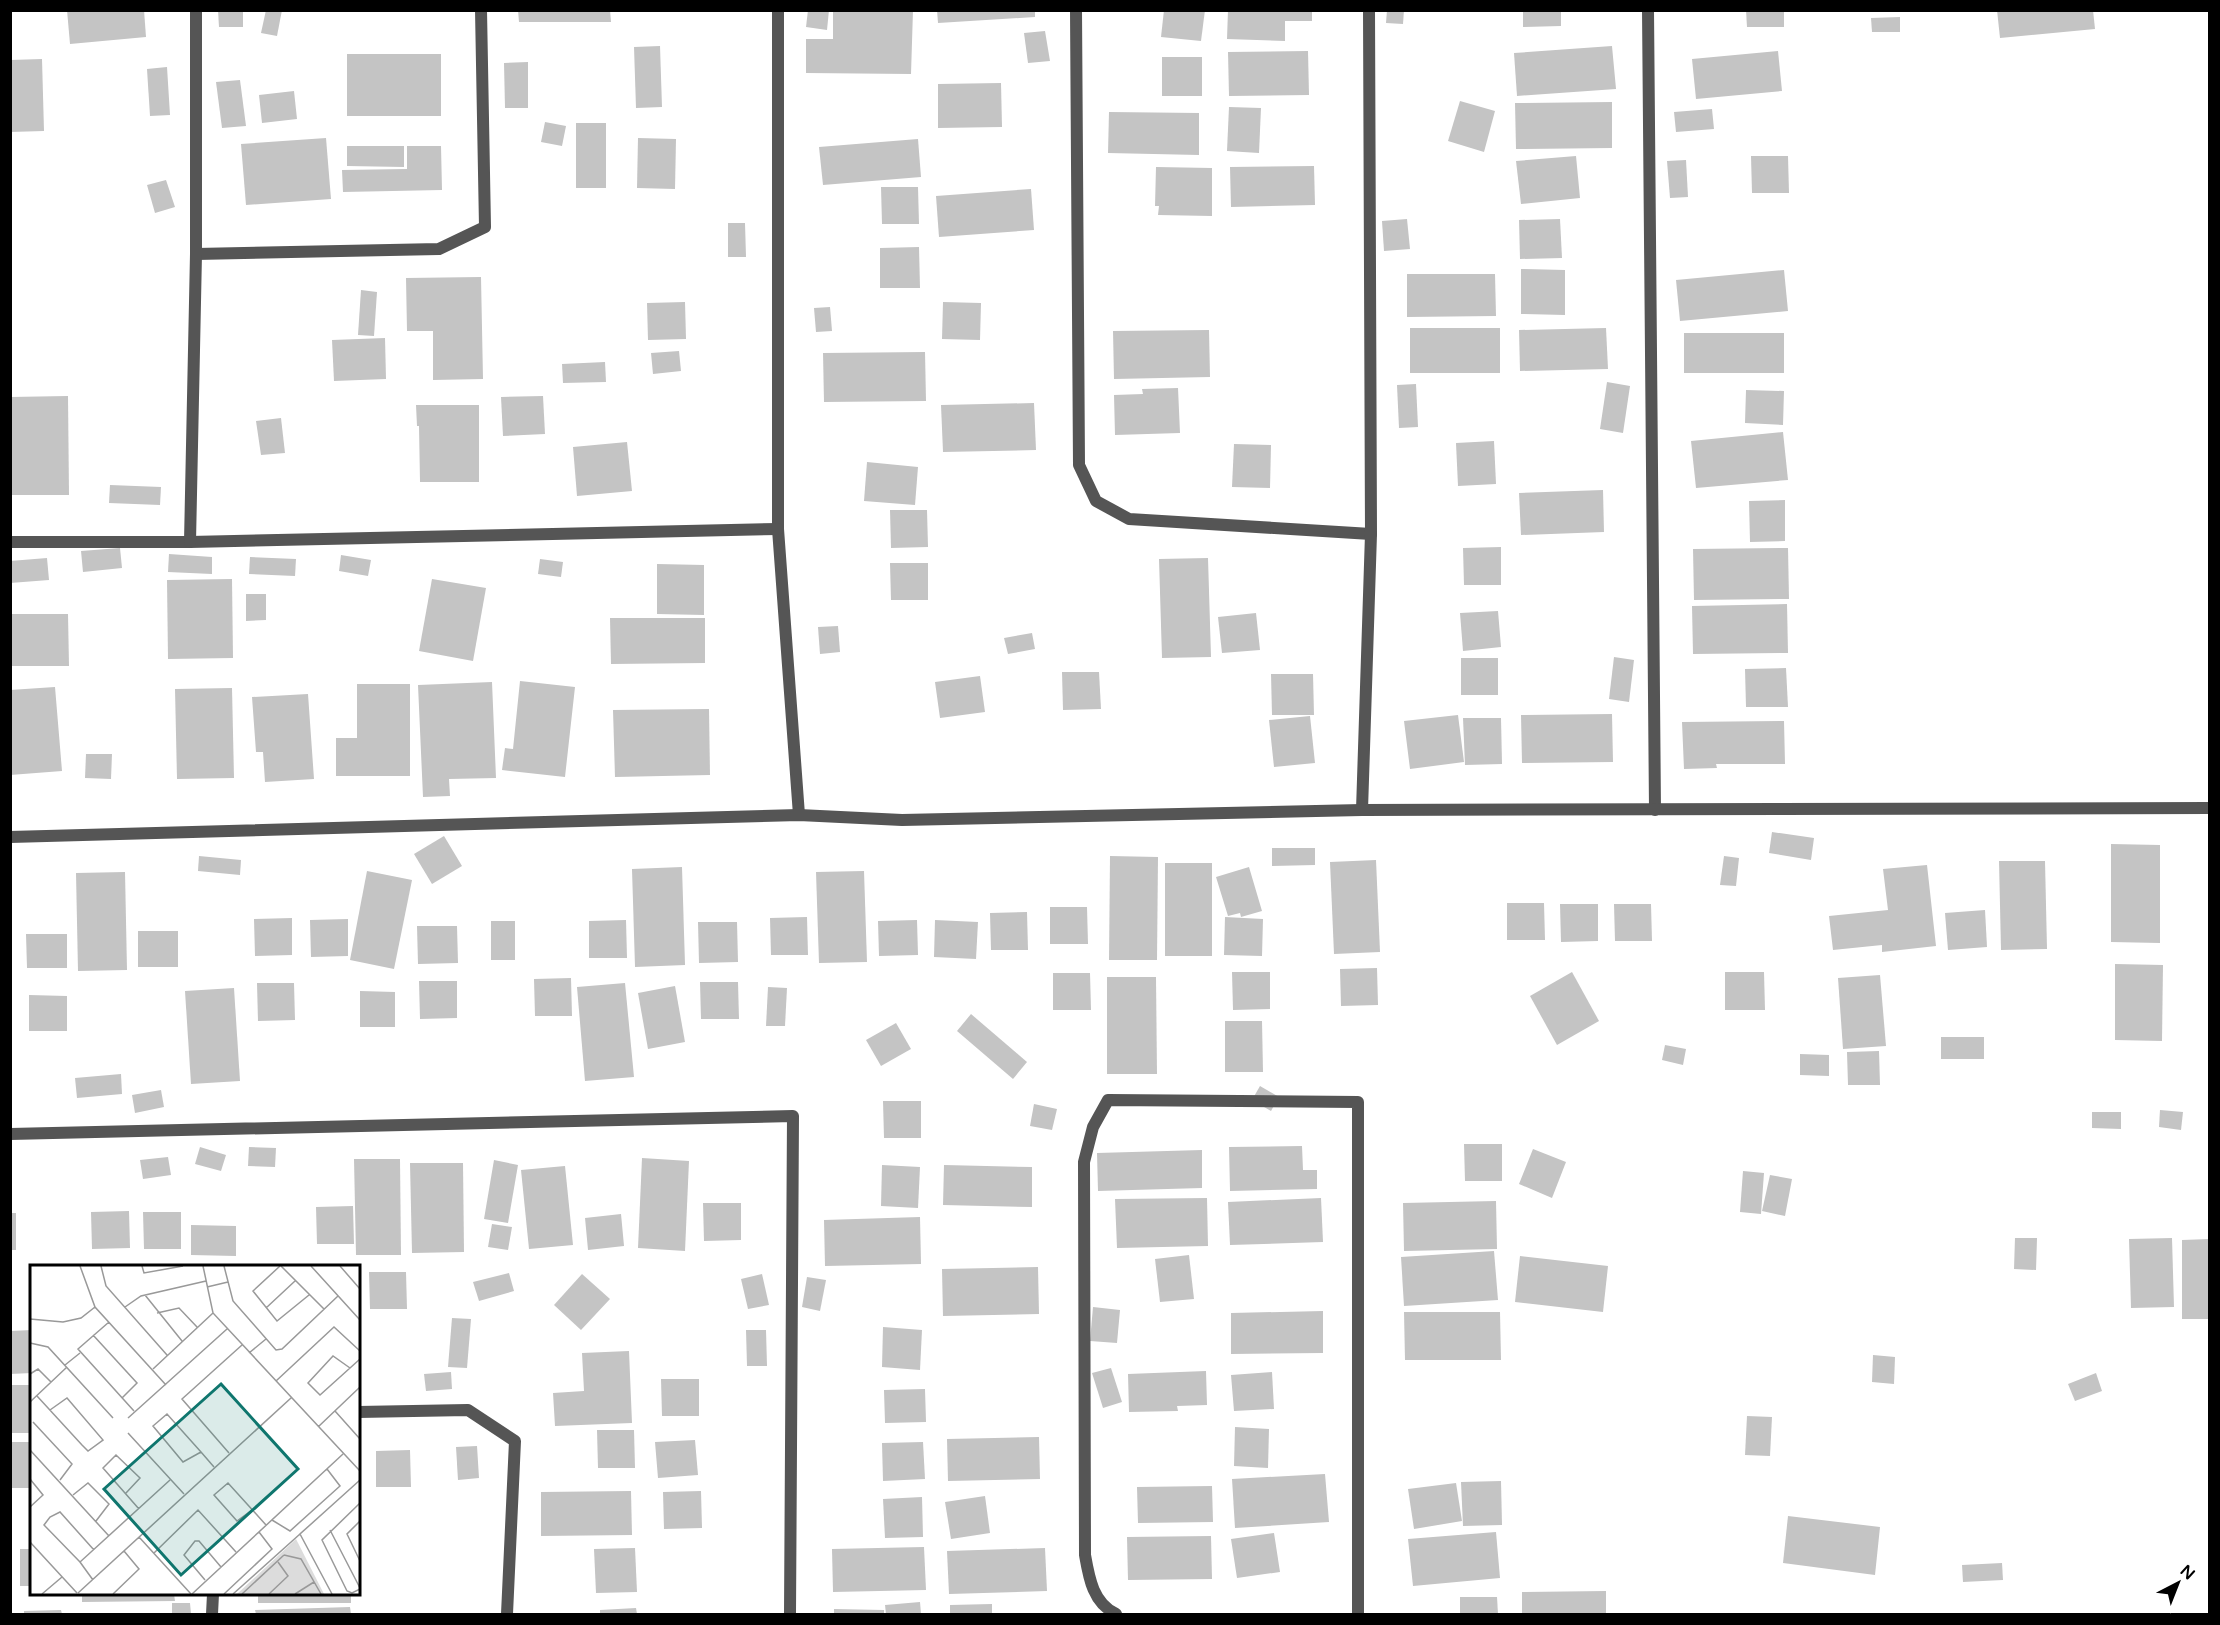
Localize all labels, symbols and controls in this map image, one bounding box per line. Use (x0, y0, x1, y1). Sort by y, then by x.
inset map (30, 1265, 360, 1595)
north arrow (2148, 1553, 2208, 1613)
text: N (2176, 1561, 2199, 1584)

